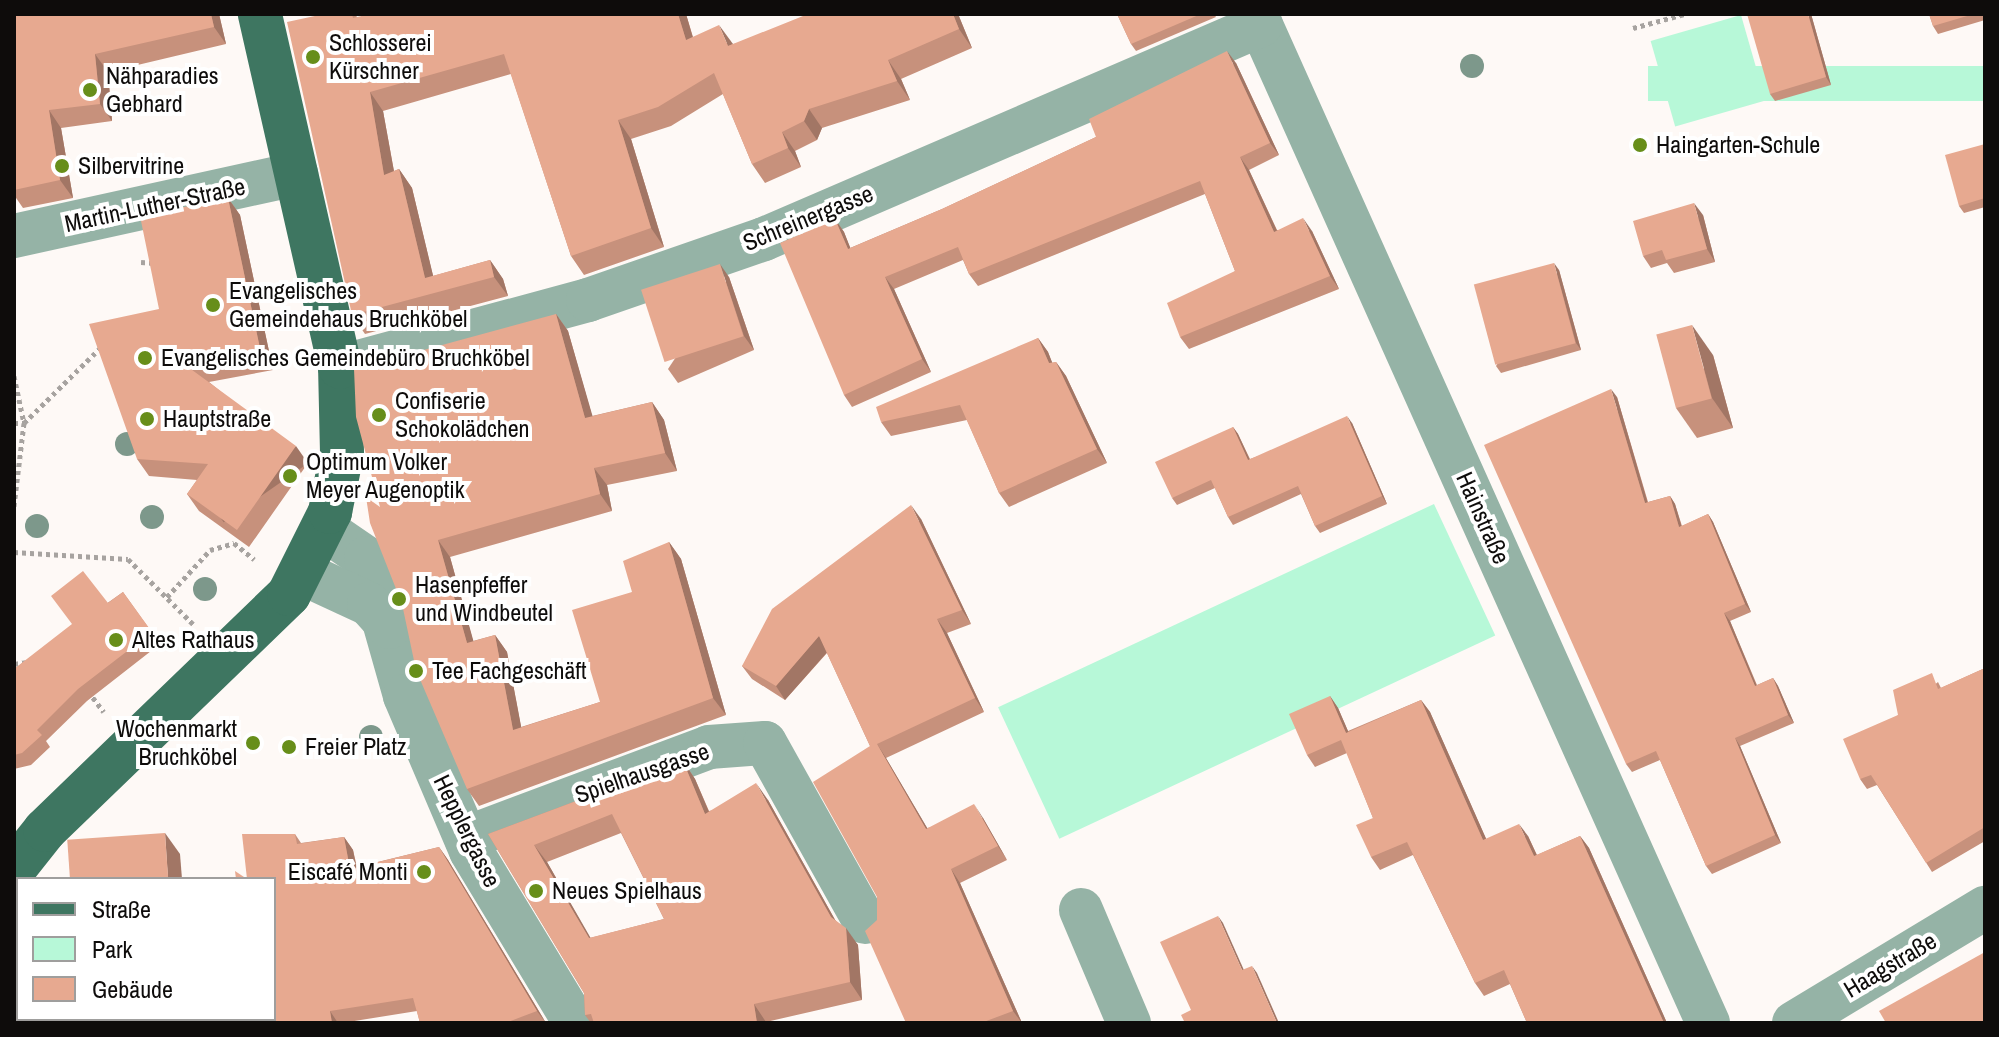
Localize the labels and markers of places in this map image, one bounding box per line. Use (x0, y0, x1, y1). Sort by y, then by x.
place label: Schlosserei Kürschner (329, 29, 432, 85)
marker: Schlosserei Kürschner (304, 48, 322, 66)
place label: Nähparadies Gebhard (106, 62, 219, 118)
marker: Nähparadies Gebhard (81, 81, 99, 99)
place label: Haingarten-Schule (1656, 131, 1820, 159)
marker: Haingarten-Schule (1631, 136, 1649, 154)
place label: Silbervitrine (78, 152, 184, 180)
marker: Silbervitrine (53, 157, 71, 175)
place label: Evangelisches Gemeindehaus Bruchköbel (229, 277, 467, 333)
marker: Evangelisches Gemeindehaus Bruchköbel (204, 296, 222, 314)
place label: Evangelisches Gemeindebüro Bruchköbel (161, 344, 530, 372)
marker: Evangelisches Gemeindebüro Bruchköbel (136, 349, 154, 367)
place label: Confiserie Schokolädchen (395, 387, 530, 443)
place label: Hauptstraße (163, 405, 271, 433)
marker: Confiserie Schokolädchen (370, 406, 388, 424)
marker: Hauptstraße (138, 410, 156, 428)
place label: Optimum Volker Meyer Augenoptik (306, 448, 466, 504)
marker: Optimum Volker Meyer Augenoptik (281, 467, 299, 485)
place label: Hasenpfeffer und Windbeutel (415, 571, 553, 627)
marker: Hasenpfeffer und Windbeutel (390, 590, 408, 608)
place label: Altes Rathaus (132, 626, 255, 654)
marker: Altes Rathaus (107, 631, 125, 649)
place label: Tee Fachgeschäft (432, 657, 586, 685)
marker: Tee Fachgeschäft (407, 662, 425, 680)
place label: Wochenmarkt Bruchköbel (116, 715, 237, 771)
place label: Freier Platz (305, 733, 407, 761)
marker: Wochenmarkt Bruchköbel (244, 734, 262, 752)
marker: Freier Platz (280, 738, 298, 756)
place label: Eiscafé Monti (288, 858, 408, 886)
marker: Eiscafé Monti (415, 863, 433, 881)
place label: Neues Spielhaus (552, 877, 702, 905)
marker: Neues Spielhaus (527, 882, 545, 900)

